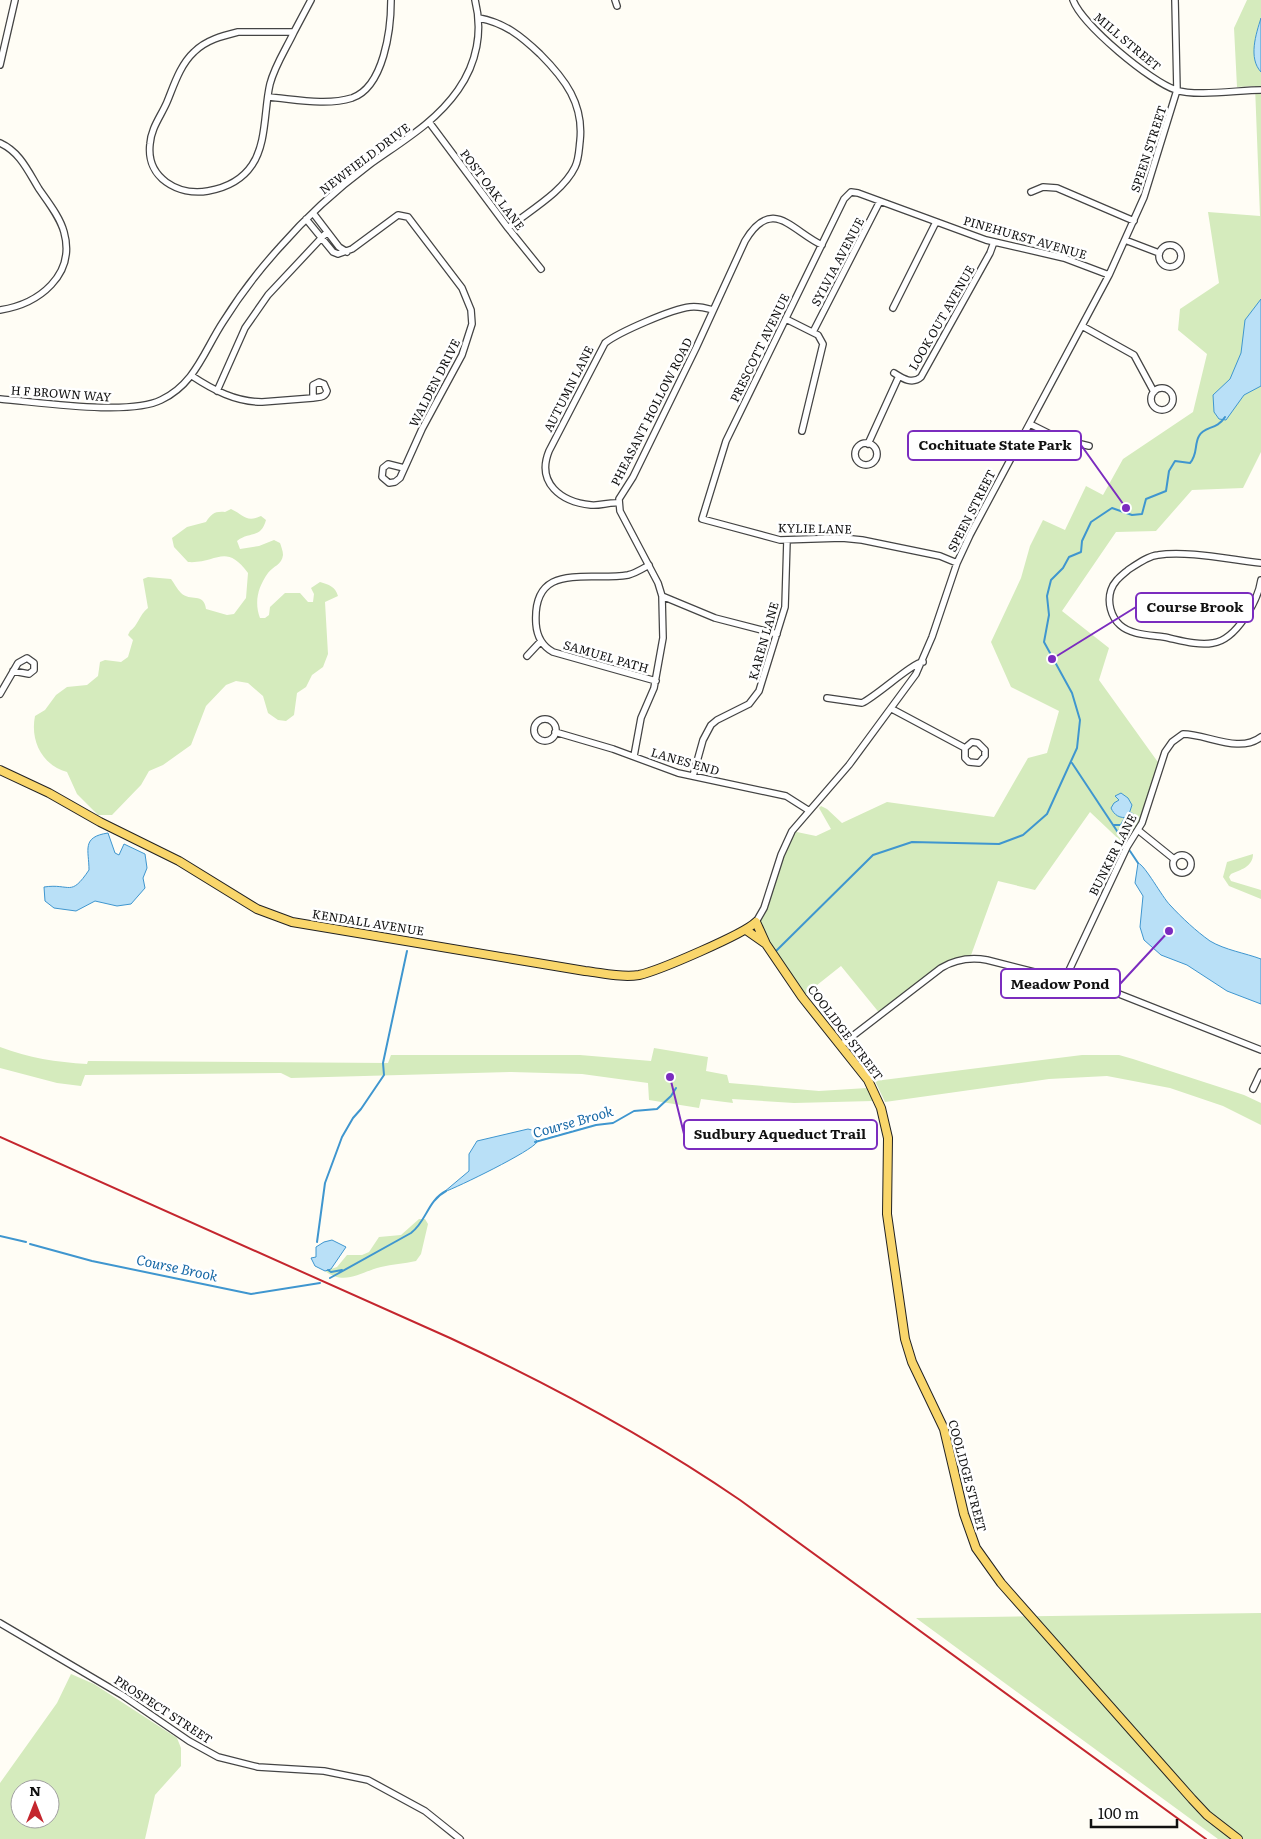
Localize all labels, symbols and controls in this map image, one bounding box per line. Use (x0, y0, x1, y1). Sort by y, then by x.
street label: MILL STREET (1090, 8, 1165, 75)
street label: SPEEN STREET (1126, 103, 1171, 194)
street label: NEWFIELD DRIVE (315, 118, 414, 198)
street label: POST OAK LANE (456, 145, 530, 234)
street label: PINEHURST AVENUE (961, 211, 1089, 263)
street label: SYLVIA AVENUE (806, 214, 868, 309)
street label: LOOK OUT AVENUE (904, 261, 979, 373)
street label: PRESCOTT AVENUE (725, 290, 793, 405)
street label: PHEASANT HOLLOW ROAD (606, 334, 696, 489)
street label: WALDEN DRIVE (404, 335, 464, 430)
street label: AUTUMN LANE (539, 342, 598, 435)
street label: H F BROWN WAY (10, 381, 112, 406)
callout: Cochituate State Park (908, 431, 1081, 460)
text: Cochituate State Park (918, 434, 1072, 454)
street label: SPEEN STREET (943, 466, 1000, 555)
street label: KYLIE LANE (778, 518, 853, 538)
callout: Course Brook (1136, 593, 1253, 622)
text: Course Brook (1146, 596, 1244, 616)
street label: KAREN LANE (743, 599, 783, 682)
street label: SAMUEL PATH (561, 635, 651, 677)
street label: LANES END (649, 743, 722, 779)
street label: BUNKER LANE (1084, 810, 1141, 898)
street label: KENDALL AVENUE (311, 904, 426, 940)
callout: Meadow Pond (1001, 969, 1120, 998)
text: Meadow Pond (1010, 973, 1110, 993)
street label: COOLIDGE STREET (804, 981, 888, 1084)
water label: Course Brook (530, 1100, 616, 1142)
callout: Sudbury Aqueduct Trail (684, 1120, 877, 1149)
text: Sudbury Aqueduct Trail (694, 1123, 866, 1143)
water label: Course Brook (135, 1249, 220, 1285)
street label: COOLIDGE STREET (944, 1418, 992, 1534)
street label: PROSPECT STREET (111, 1670, 216, 1748)
north arrow (10, 1779, 60, 1829)
text: N (29, 1780, 41, 1800)
scale bar (1091, 1796, 1177, 1828)
text: 100 m (1098, 1801, 1139, 1824)

